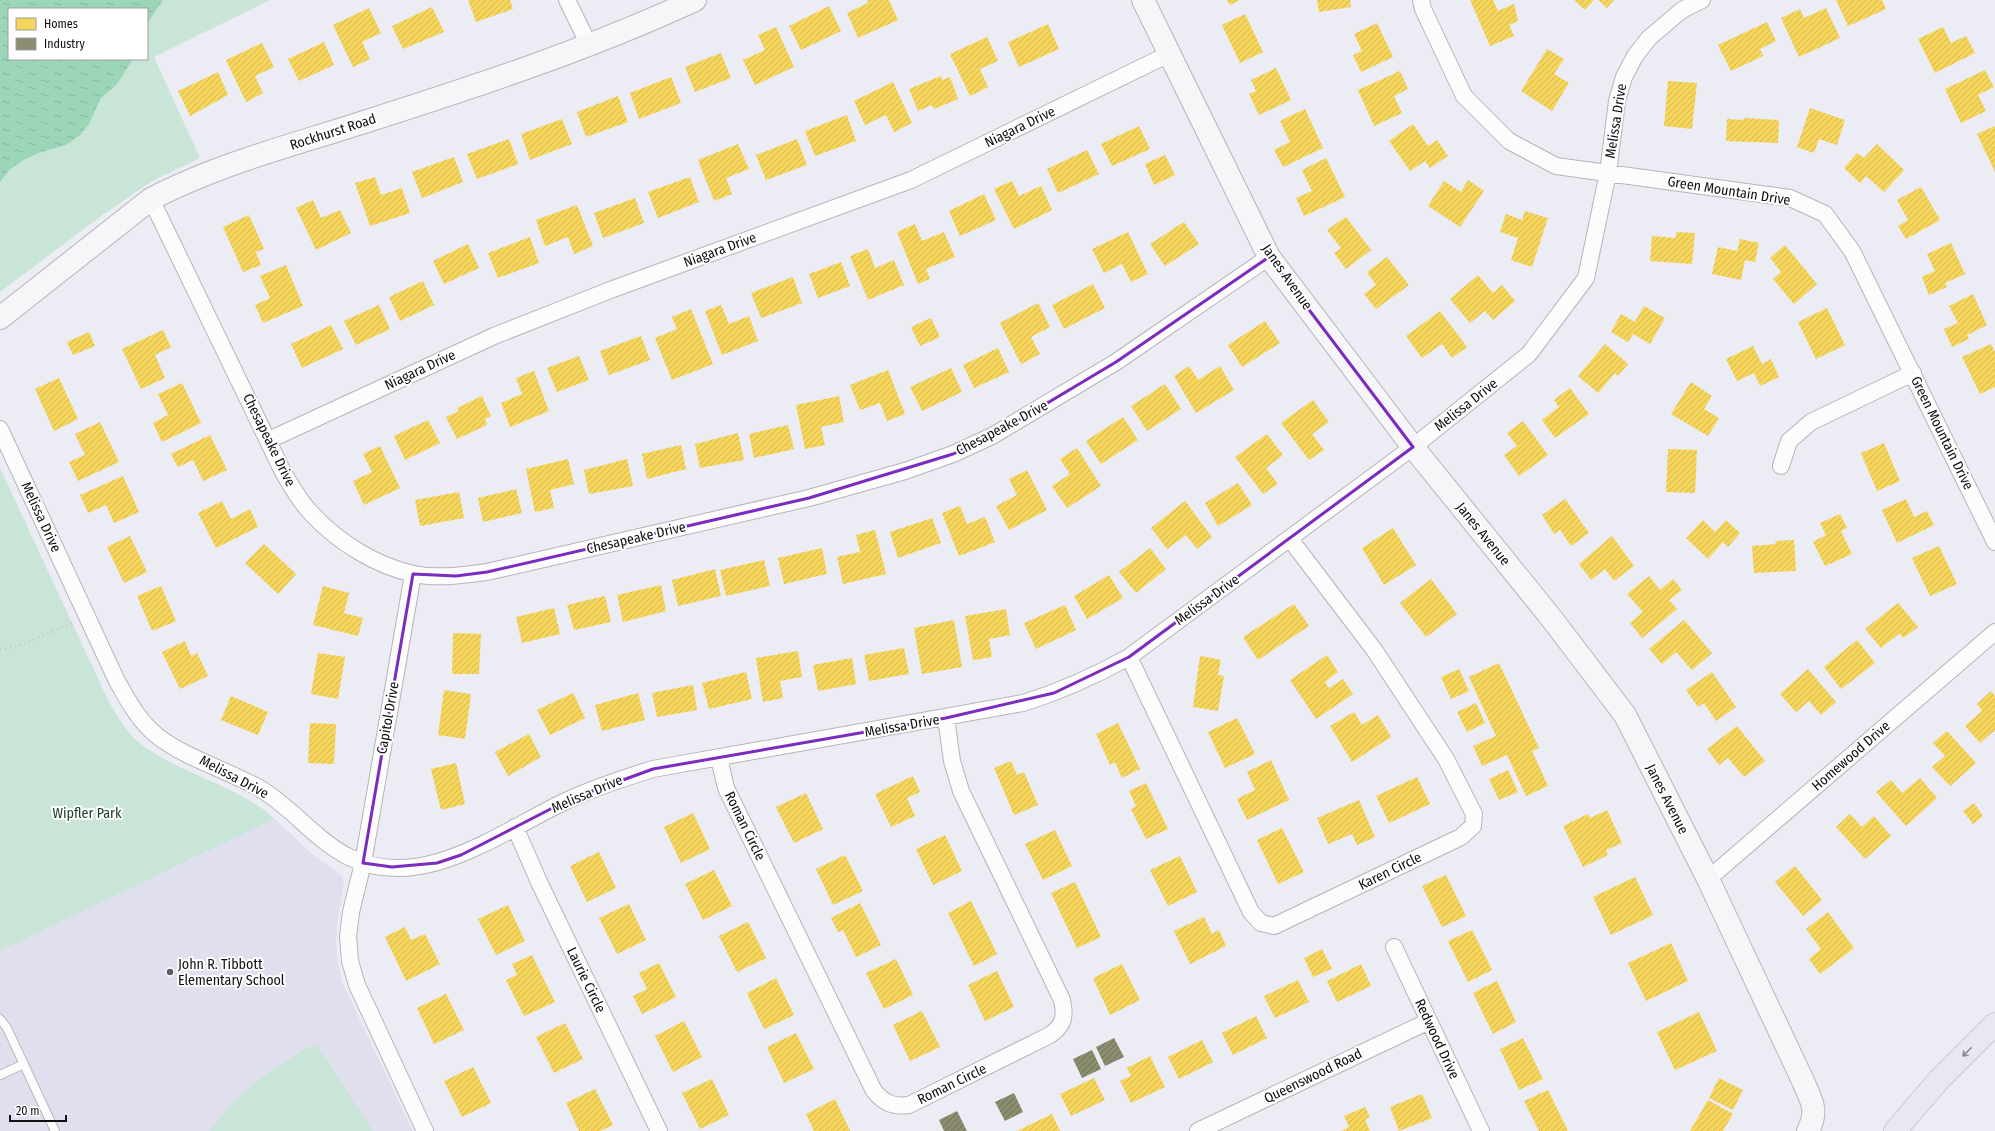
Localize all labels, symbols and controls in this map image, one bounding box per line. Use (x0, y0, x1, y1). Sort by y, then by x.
legend (8, 8, 148, 60)
text: Homes (44, 17, 78, 31)
text: Industry (44, 37, 85, 51)
street label: Melissa Drive (1602, 82, 1630, 160)
street label: Niagara Drive (982, 103, 1058, 151)
street label: Rockhurst Road (288, 110, 378, 154)
street label: Green Mountain Drive (1666, 173, 1792, 209)
street label: Niagara Drive (681, 229, 759, 271)
street label: Janes Avenue (1258, 241, 1316, 313)
street label: Niagara Drive (382, 346, 458, 394)
street label: Green Mountain Drive (1907, 373, 1977, 493)
street label: Melissa Drive (1431, 375, 1501, 435)
street label: Chesapeake Drive (239, 391, 299, 489)
street label: Chesapeake Drive (953, 397, 1051, 459)
street label: Melissa Drive (17, 479, 65, 555)
street label: Janes Avenue (1452, 499, 1514, 569)
street label: Chesapeake Drive (585, 518, 687, 558)
street label: Melissa Drive (1171, 571, 1243, 629)
street label: Capitol Drive (373, 680, 403, 756)
street label: Melissa Drive (863, 711, 941, 741)
street label: Homewood Drive (1808, 717, 1894, 795)
street label: Melissa Drive (197, 752, 271, 802)
street label: Janes Avenue (1642, 761, 1692, 837)
street label: Melissa Drive (549, 771, 625, 817)
street label: Roman Circle (721, 789, 769, 863)
park label: Wipfler Park (53, 805, 122, 822)
street label: Karen Circle (1356, 848, 1424, 894)
street label: Laurie Circle (563, 945, 609, 1016)
place label: John R. Tibbott Elementary School (178, 956, 285, 989)
marker: John R. Tibbott Elementary School (165, 967, 175, 977)
street label: Redwood Drive (1411, 996, 1463, 1082)
street label: Queenswood Road (1261, 1045, 1365, 1107)
one-way arrow (1963, 1046, 1973, 1056)
street label: Roman Circle (915, 1060, 989, 1108)
scale bar (10, 1097, 66, 1123)
text: 20 m (16, 1104, 40, 1118)

